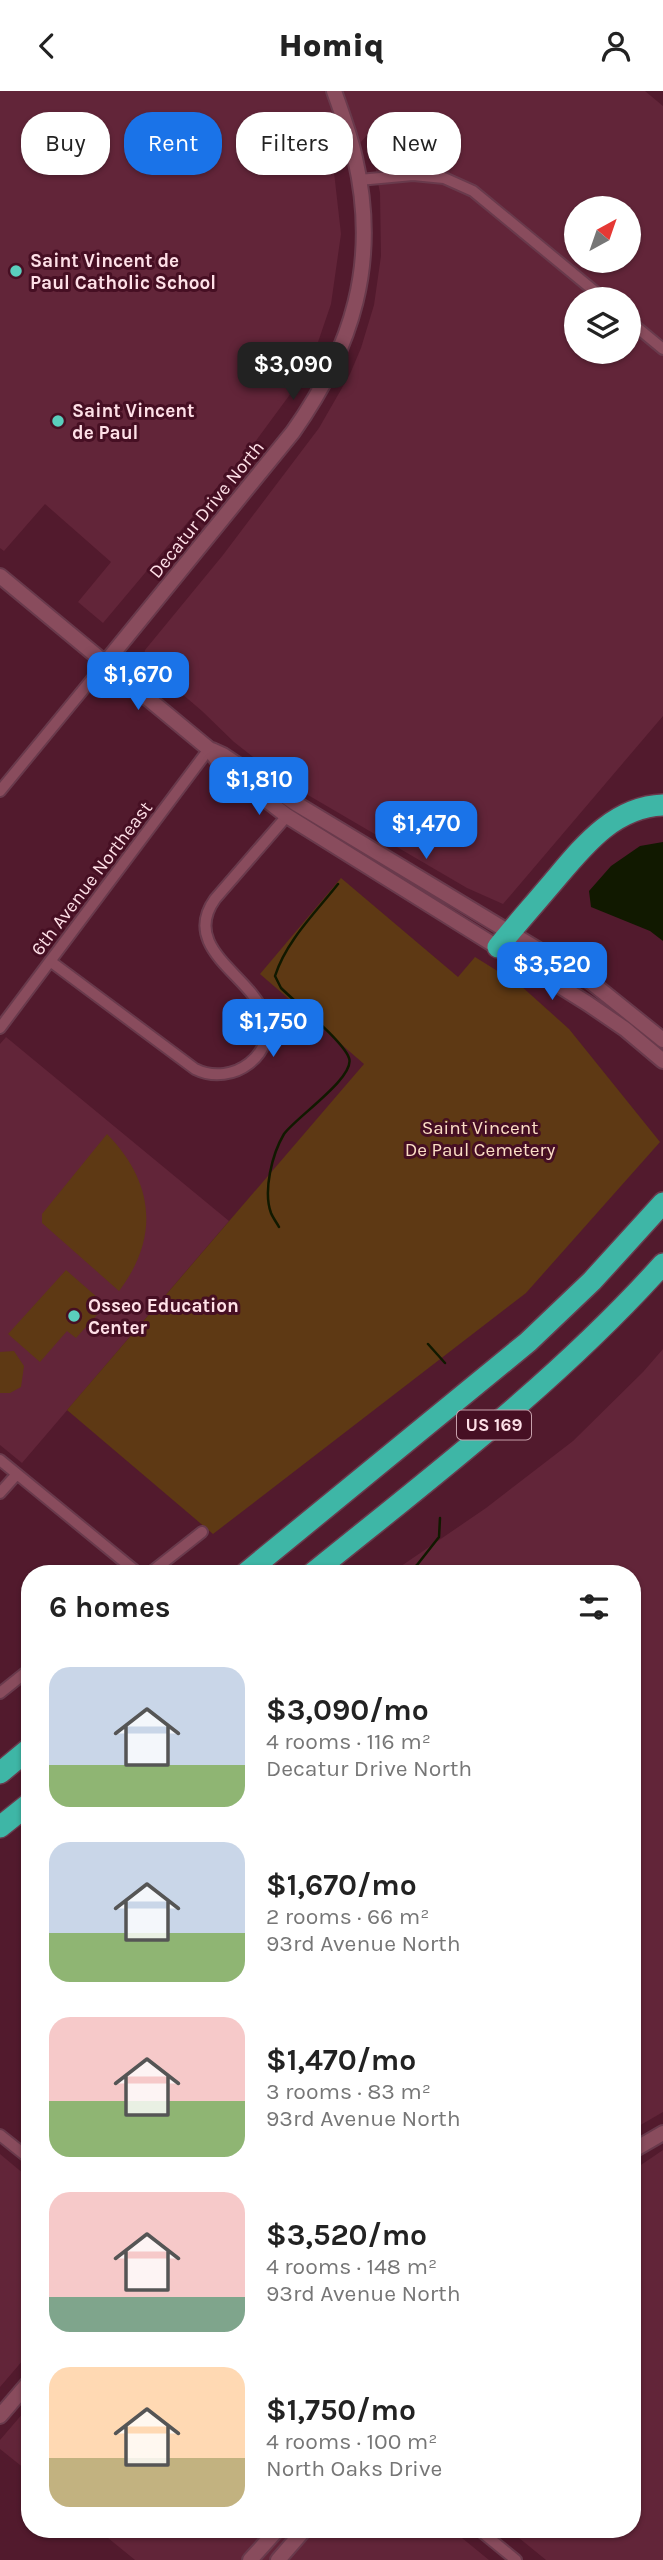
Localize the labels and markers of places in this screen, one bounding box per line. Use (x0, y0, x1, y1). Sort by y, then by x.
place label: Saint Vincent de Paul Catholic School (30, 250, 216, 294)
marker: Saint Vincent de Paul Catholic School (8, 263, 24, 279)
pin: $3,090 (236, 343, 350, 402)
place label: Saint Vincent de Paul (72, 400, 195, 444)
marker: Saint Vincent de Paul (50, 413, 66, 429)
pin: $1,670 (81, 653, 195, 712)
pin: $1,810 (202, 757, 316, 817)
pin: $1,470 (369, 801, 483, 861)
pin: $3,520 (495, 943, 609, 1002)
pin: $1,750 (216, 999, 330, 1059)
place label: Osseo Education Center (88, 1295, 239, 1339)
marker: Osseo Education Center (66, 1308, 82, 1324)

